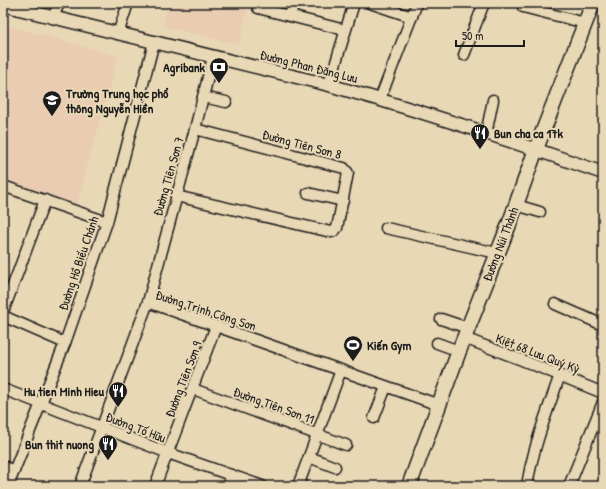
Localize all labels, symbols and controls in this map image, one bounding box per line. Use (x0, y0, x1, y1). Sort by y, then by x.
scale bar (456, 22, 524, 48)
text: 50 m (462, 27, 483, 44)
street label: Đường Phan Đăng Lưu (258, 45, 360, 87)
bank icon: Agribank (208, 56, 230, 84)
place label: Agribank (163, 58, 206, 77)
place label: Trường Trung học phổ thông Nguyễn Hiền (65, 84, 169, 118)
school or university icon: Trường Trung học phổ thông Nguyễn Hiền (41, 89, 63, 117)
restaurant icon: Bun cha ca 17k (469, 122, 491, 150)
place label: Bun cha ca 17k (494, 124, 564, 142)
street label: Đường Tiên Sơn 8 (261, 125, 344, 163)
street label: Đường Tiên Sơn 7 (148, 134, 188, 218)
street label: Đường Núi Thành (478, 204, 523, 284)
street label: Đường Hồ Biểu Chánh (53, 213, 103, 312)
street label: Đường Trịnh Công Sơn (153, 285, 259, 335)
street label: Kiệt 68 Lưu Quý Kỳ (493, 329, 583, 378)
sports icon: Kiến Gym (342, 334, 364, 362)
place label: Kiến Gym (367, 336, 411, 355)
street label: Đường Tiên Sơn 9 (160, 338, 206, 420)
restaurant icon: Hu tien Minh Hieu (107, 380, 129, 408)
place label: Hu tien Minh Hieu (24, 382, 105, 400)
street label: Đường Tiên Sơn 11 (231, 382, 317, 428)
street label: Đường Tố Hữu (103, 407, 169, 447)
restaurant icon: Bun thit nuong (97, 433, 119, 461)
place label: Bun thit nuong (25, 435, 94, 454)

